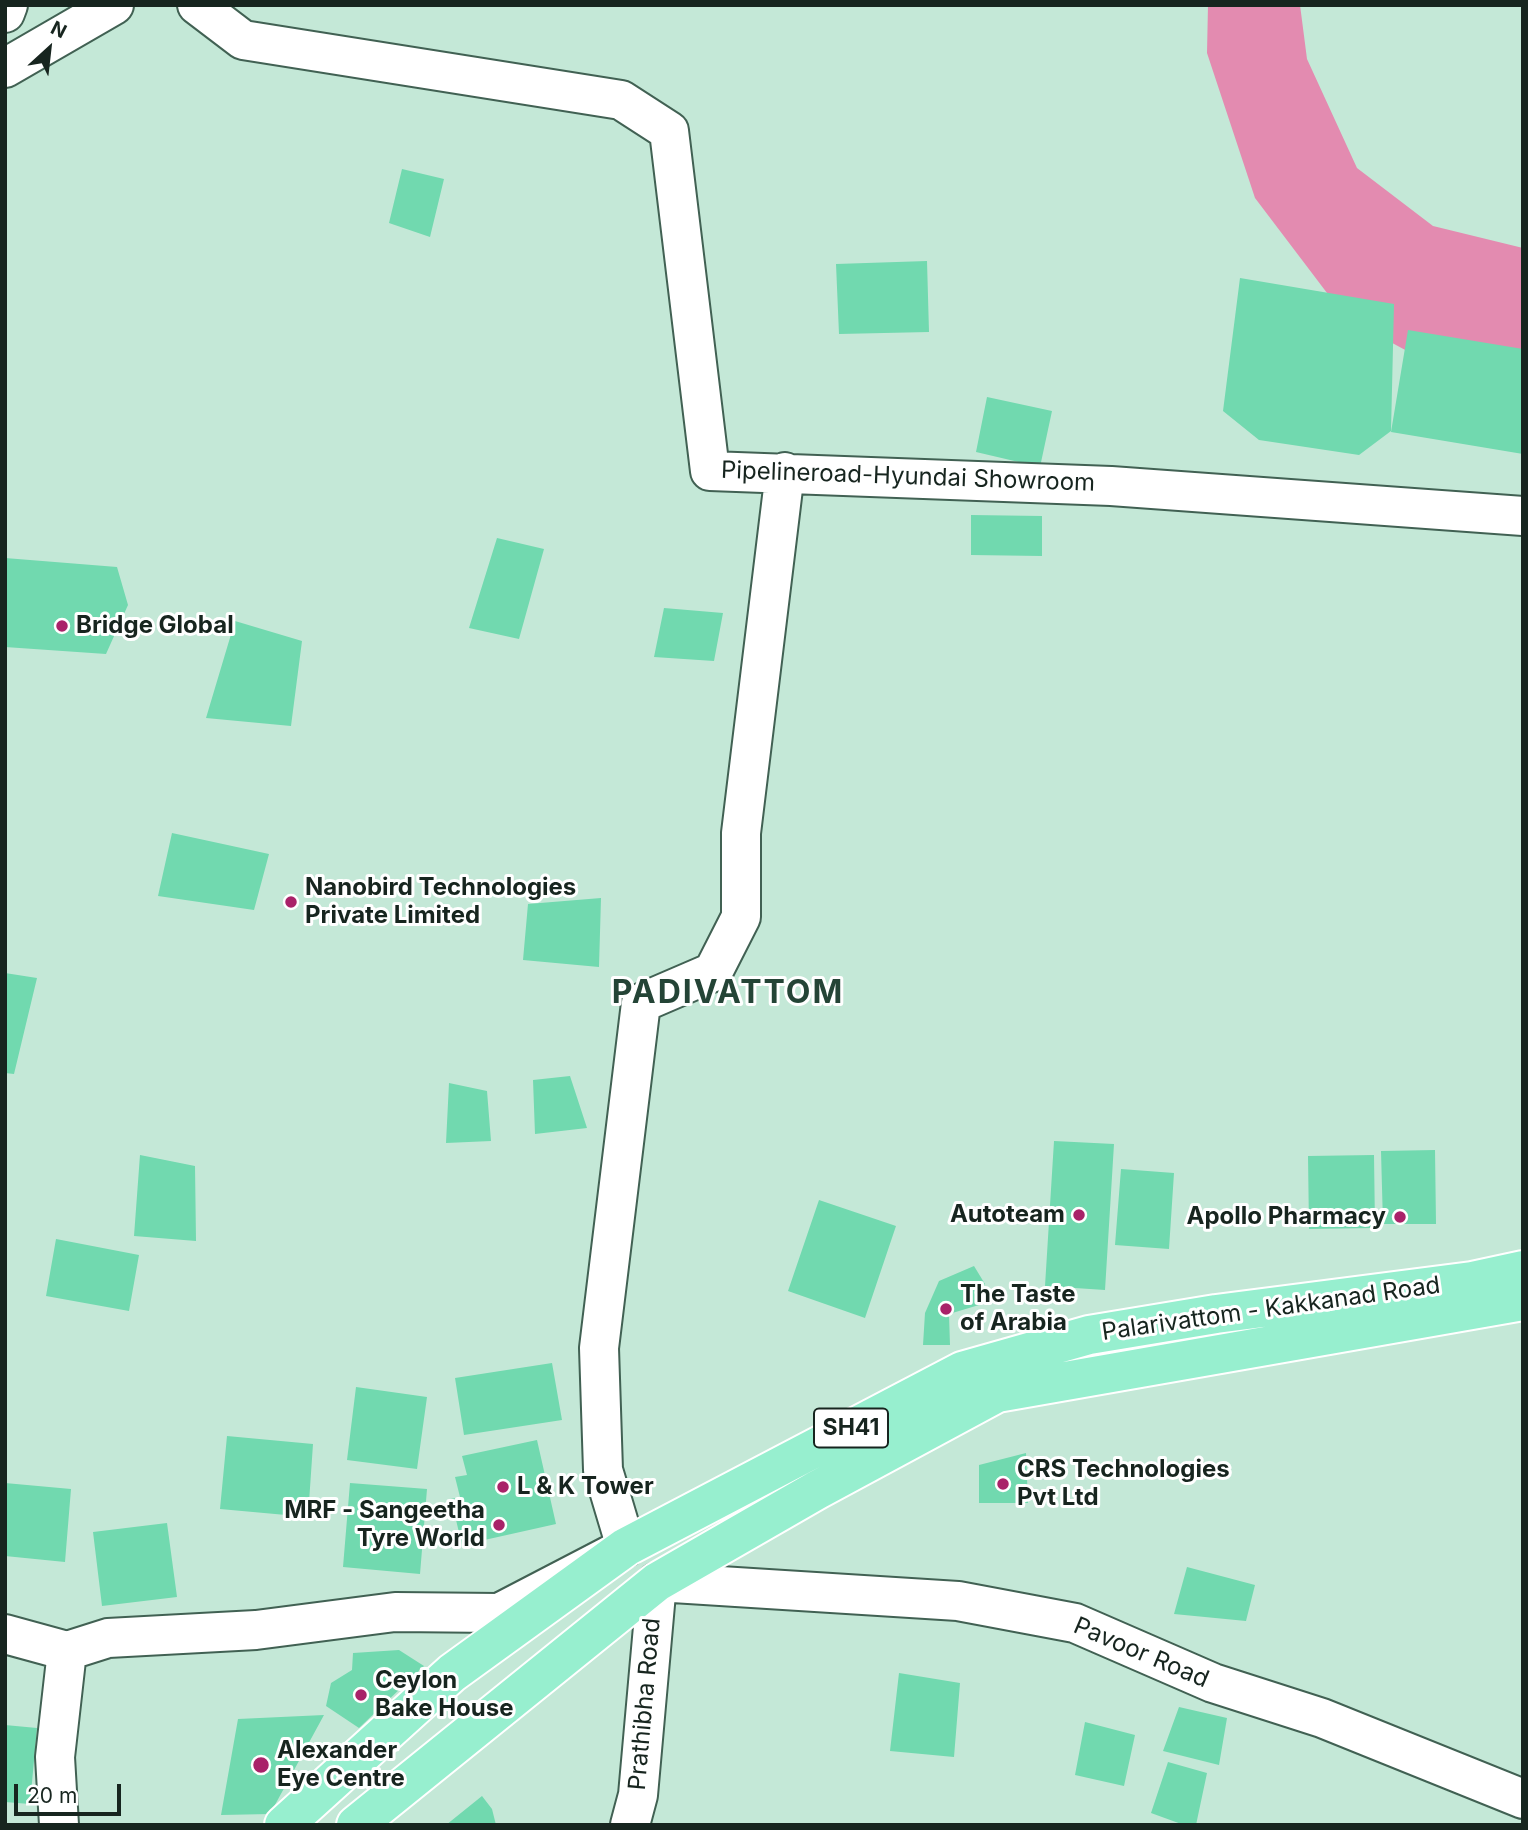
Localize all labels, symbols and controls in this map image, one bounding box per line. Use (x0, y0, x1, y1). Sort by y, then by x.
north arrow (14, 14, 84, 84)
text: N (47, 16, 70, 43)
street label: Pipelineroad-Hyundai Showroom (720, 456, 1096, 498)
place label: Bridge Global (76, 612, 234, 640)
marker: Bridge Global (54, 618, 70, 634)
place label: Nanobird Technologies Private Limited (305, 874, 576, 930)
marker: Nanobird Technologies Private Limited (283, 894, 299, 910)
district label: PADIVATTOM (613, 974, 843, 1012)
place label: Autoteam (950, 1201, 1065, 1229)
place label: Apollo Pharmacy (1186, 1203, 1386, 1231)
marker: Autoteam (1071, 1207, 1087, 1223)
marker: Apollo Pharmacy (1392, 1209, 1408, 1225)
street label: Palarivattom - Kakkanad Road (1100, 1271, 1442, 1347)
place label: The Taste of Arabia (960, 1281, 1075, 1337)
marker: The Taste of Arabia (938, 1301, 954, 1317)
road number: SH41 (814, 1408, 888, 1448)
place label: CRS Technologies Pvt Ltd (1017, 1456, 1230, 1512)
place label: L & K Tower (517, 1473, 654, 1501)
marker: CRS Technologies Pvt Ltd (995, 1476, 1011, 1492)
marker: L & K Tower (495, 1479, 511, 1495)
place label: MRF - Sangeetha Tyre World (284, 1497, 485, 1553)
marker: MRF - Sangeetha Tyre World (491, 1517, 507, 1533)
street label: Pavoor Road (1069, 1612, 1213, 1694)
street label: Prathibha Road (623, 1617, 667, 1791)
place label: Ceylon Bake House (375, 1667, 514, 1723)
marker: Ceylon Bake House (353, 1687, 369, 1703)
place label: Alexander Eye Centre (277, 1737, 405, 1793)
marker: Alexander Eye Centre (251, 1755, 271, 1775)
scale bar (18, 1770, 124, 1814)
text: 20 m (27, 1783, 77, 1808)

